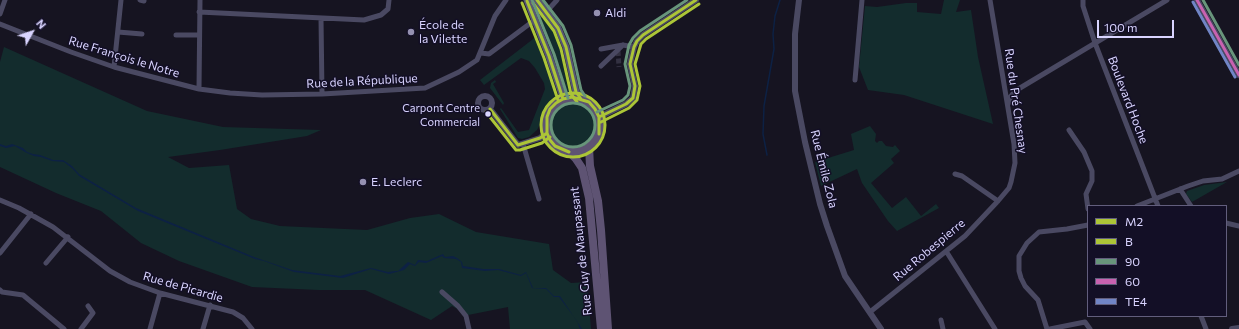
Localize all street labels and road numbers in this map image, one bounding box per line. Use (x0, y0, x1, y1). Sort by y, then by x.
street label: Rue François le Notre (67, 33, 181, 81)
street label: Rue du Pré Chesnay (1001, 47, 1031, 155)
street label: Boulevard Hoche (1105, 54, 1151, 146)
street label: Rue de la République (306, 71, 418, 91)
street label: Rue Émile Zola (807, 128, 841, 210)
street label: Rue Guy de Maupassant (567, 186, 595, 316)
street label: Rue Robespierre (890, 216, 968, 284)
street label: Rue de Picardie (141, 269, 225, 305)

